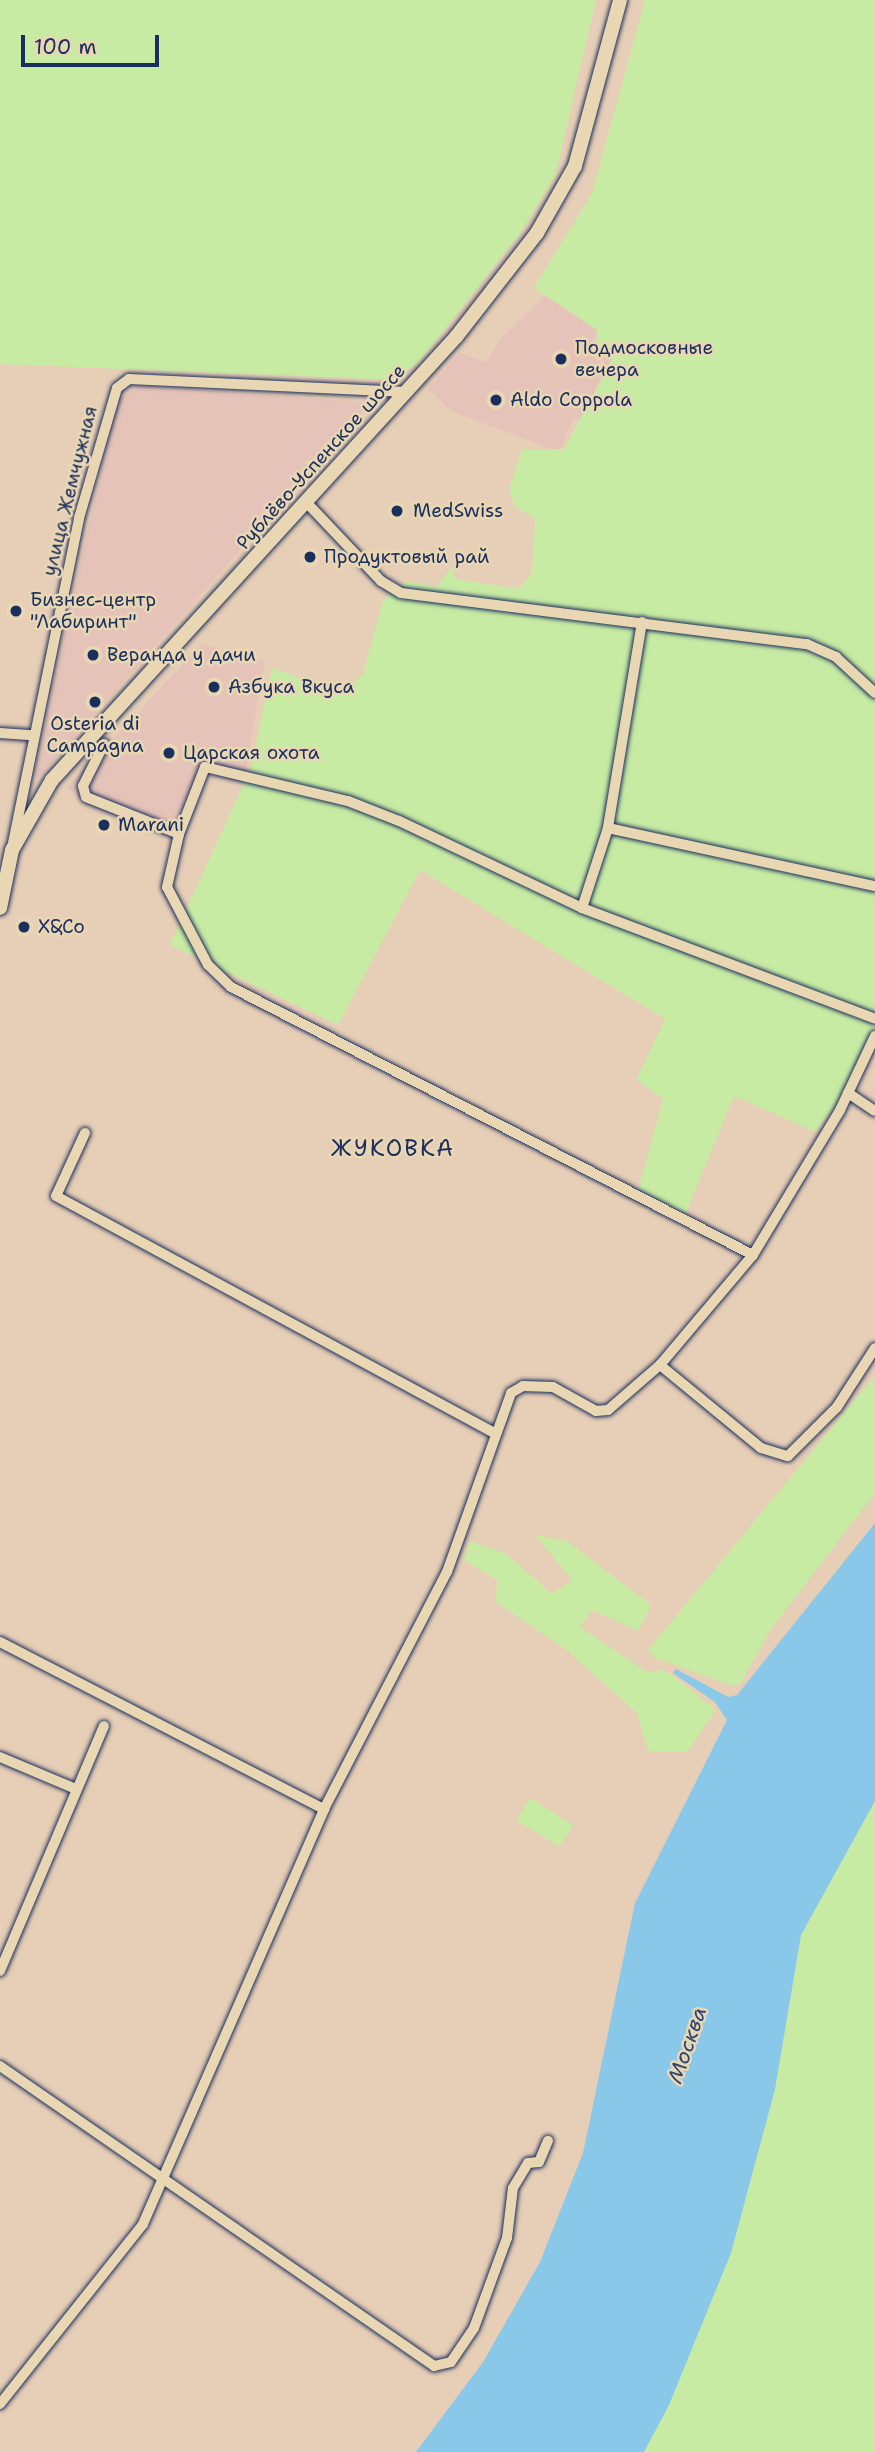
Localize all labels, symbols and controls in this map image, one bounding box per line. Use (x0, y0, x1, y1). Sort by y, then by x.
scale bar (24, 21, 163, 65)
text: 100 m (34, 33, 97, 61)
place label: Подмосковные вечера (575, 337, 713, 381)
marker: Подмосковные вечера (553, 351, 569, 367)
street label: Рублёво-Успенское шоссе (232, 360, 410, 554)
place label: Aldo Coppola (510, 389, 632, 411)
marker: Aldo Coppola (488, 392, 504, 408)
street label: улица Жемчужная (38, 404, 102, 578)
place label: MedSwiss (413, 500, 503, 522)
marker: MedSwiss (387, 501, 407, 521)
place label: Продуктовый рай (324, 546, 489, 568)
marker: Продуктовый рай (302, 549, 318, 565)
place label: Бизнес-центр "Лабиринт" (30, 589, 156, 633)
marker: Бизнес-центр "Лабиринт" (8, 603, 24, 619)
place label: Веранда у дачи (107, 644, 256, 666)
marker: Веранда у дачи (85, 647, 101, 663)
place label: Азбука Вкуса (228, 676, 354, 698)
marker: Азбука Вкуса (206, 679, 222, 695)
marker: Osteria di Campagna (87, 694, 103, 710)
place label: Osteria di Campagna (47, 713, 143, 757)
place label: Царская охота (183, 742, 320, 764)
marker: Царская охота (161, 745, 177, 761)
place label: Marani (118, 814, 184, 836)
marker: Marani (96, 817, 112, 833)
place label: X&Co (38, 916, 85, 938)
marker: X&Co (16, 919, 32, 935)
district label: ЖУКОВКА (332, 1134, 454, 1162)
water label: Москва (662, 2004, 712, 2086)

